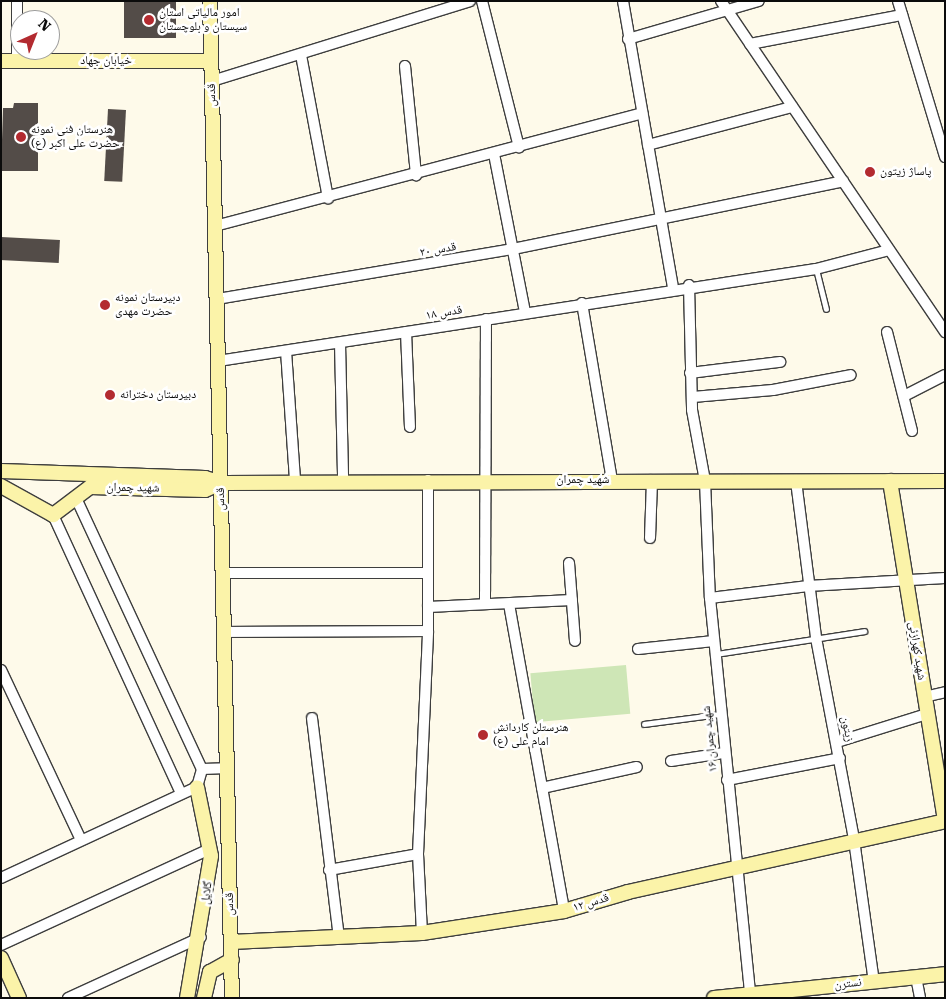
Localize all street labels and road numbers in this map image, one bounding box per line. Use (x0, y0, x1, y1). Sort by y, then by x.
street label: خیابان جهاد (80, 54, 132, 68)
street label: قدس (205, 83, 219, 107)
street label: قدس ۲۰ (419, 240, 457, 260)
street label: قدس ۱۸ (425, 303, 463, 323)
street label: شهید چمران (557, 473, 609, 487)
street label: شهید چمران (106, 480, 160, 496)
street label: قدس (214, 487, 228, 511)
street label: شهید کهرازئی (905, 621, 929, 681)
street label: شهید چمران ۱۶ (699, 705, 721, 773)
street label: زیتون (837, 715, 857, 743)
street label: گلایل (198, 880, 216, 906)
street label: قدس ۱۲ (571, 891, 611, 915)
street label: قدس (223, 892, 237, 916)
street label: نسترن (834, 975, 862, 993)

